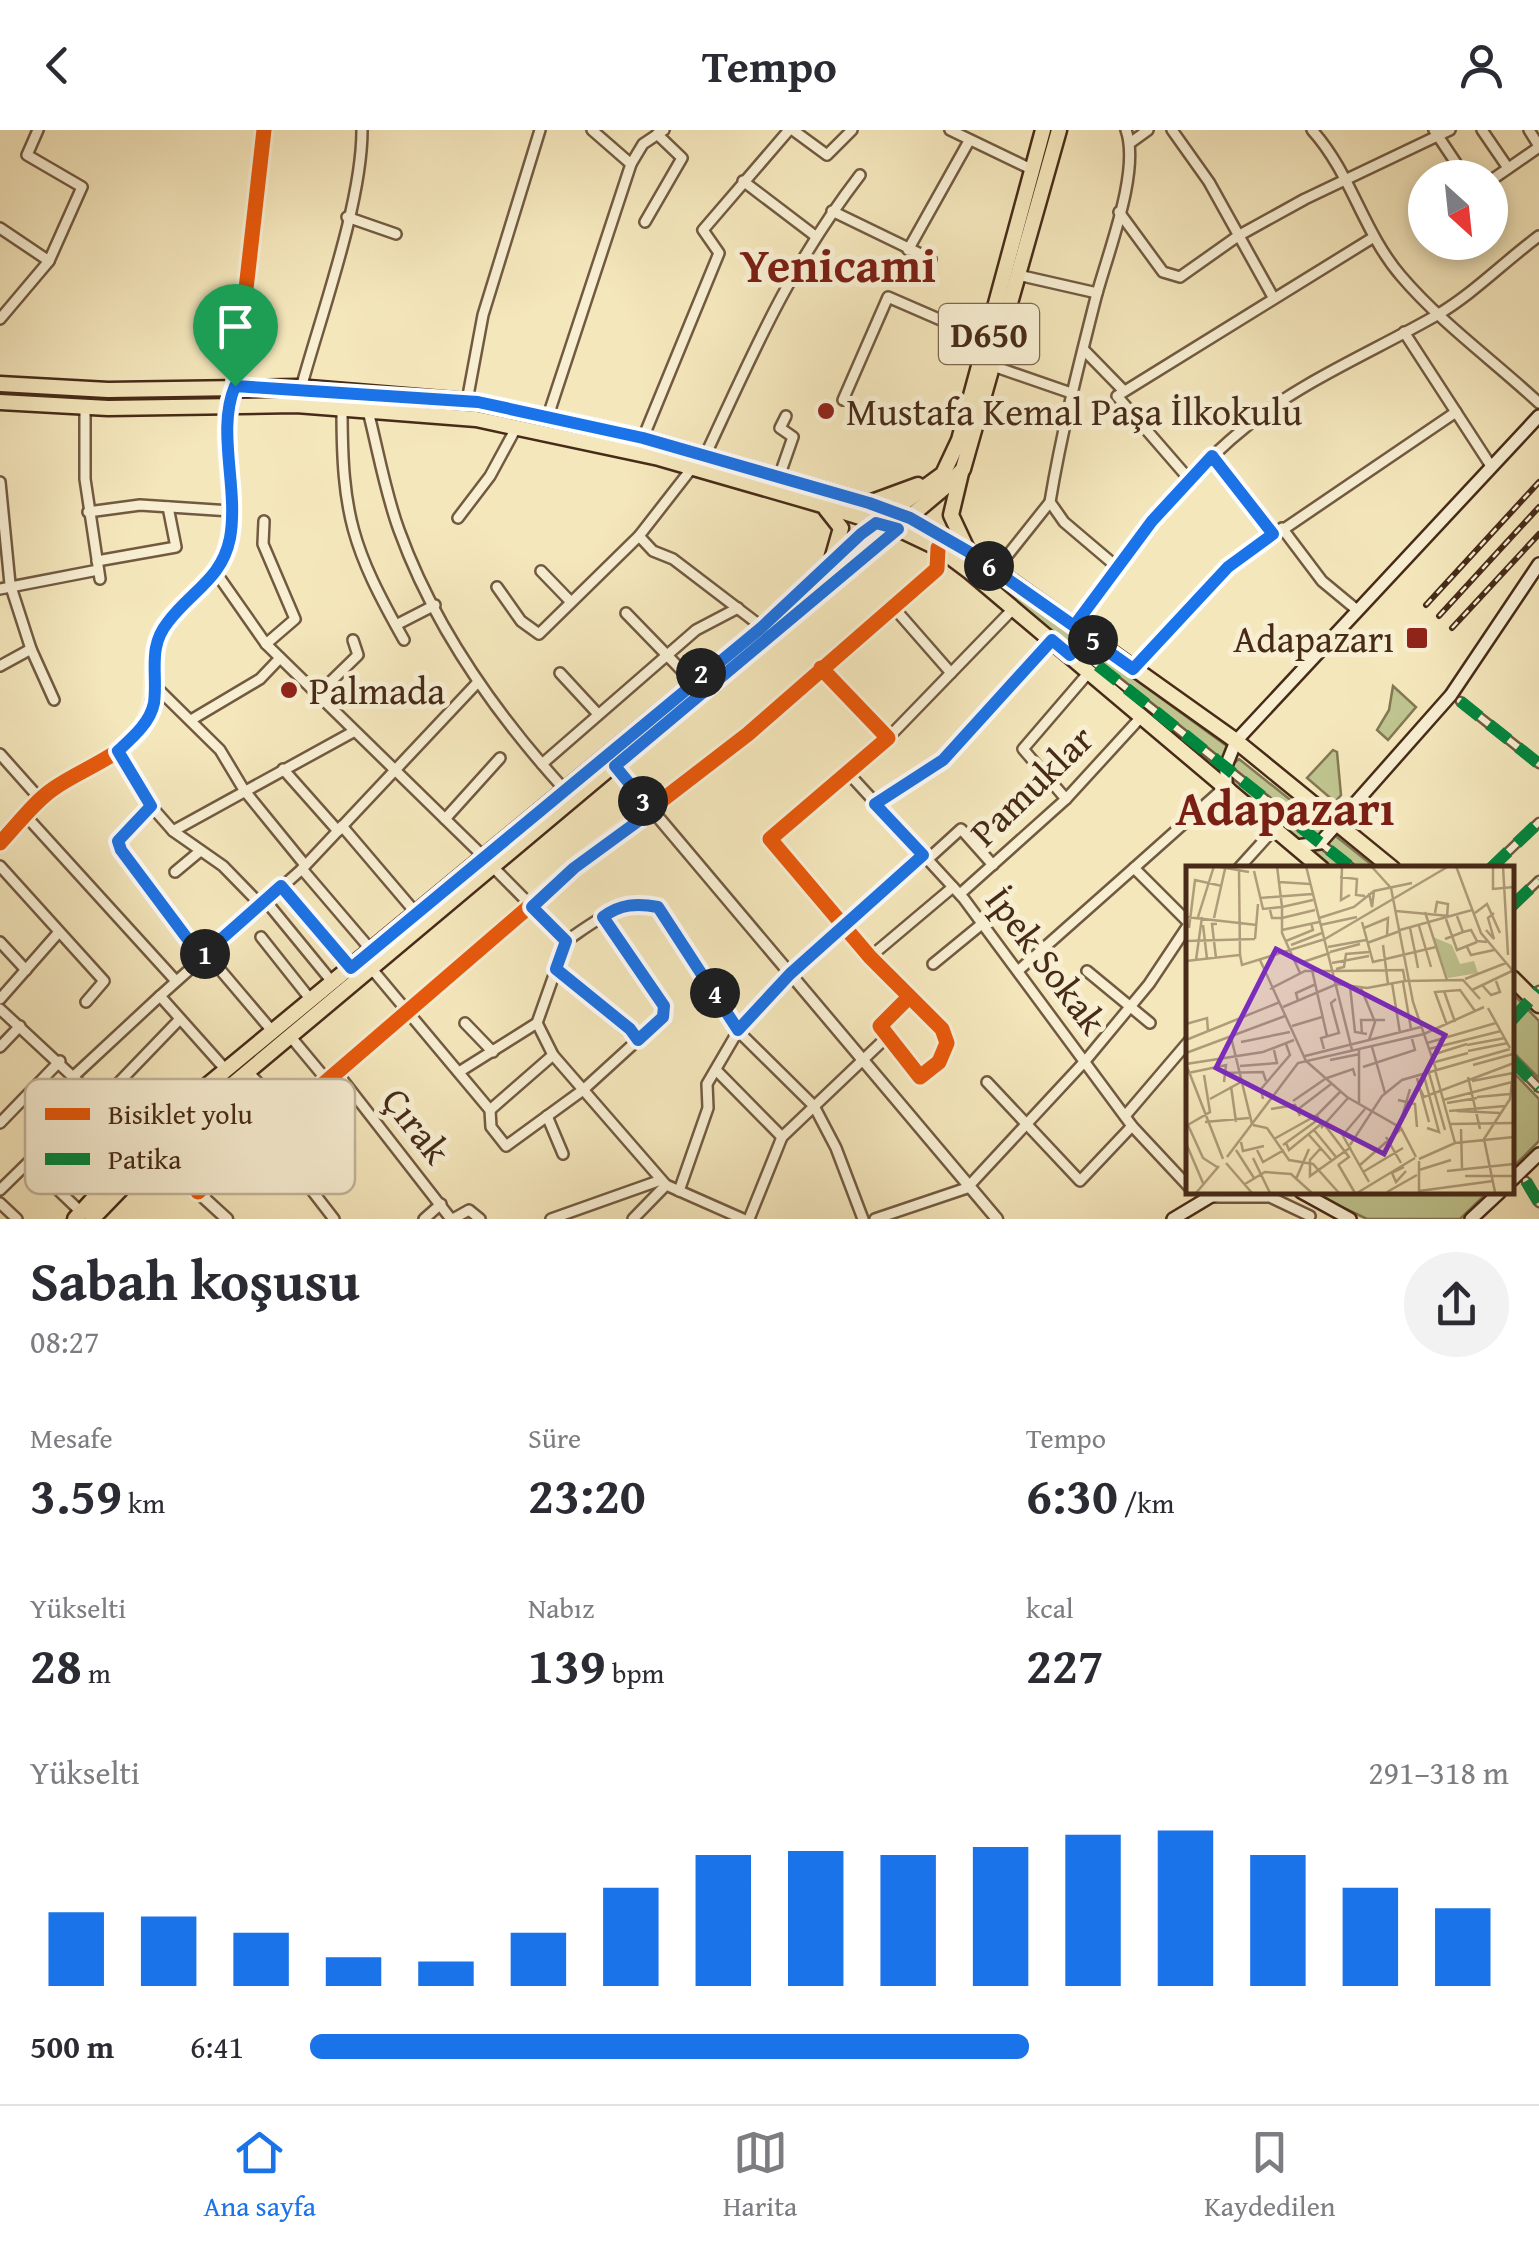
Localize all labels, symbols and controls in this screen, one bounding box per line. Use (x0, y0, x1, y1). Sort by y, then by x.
text: Tempo (702, 33, 837, 98)
icon: back (30, 38, 85, 93)
icon: person (1454, 38, 1509, 93)
north arrow (1408, 160, 1508, 260)
map controls (1408, 160, 1508, 260)
district label: Yenicami (740, 229, 936, 300)
pin (193, 284, 278, 387)
icon: arrive (208, 299, 263, 354)
road number: D650 (939, 304, 1039, 364)
place label: Mustafa Kemal Paşa İlkokulu (846, 383, 1303, 439)
marker: Mustafa Kemal Paşa İlkokulu (815, 400, 837, 422)
pin: 6 (964, 541, 1014, 591)
text: 6 (982, 545, 996, 586)
place label: Adapazarı (1233, 610, 1394, 666)
pin: 5 (1068, 615, 1118, 665)
text: 5 (1086, 619, 1100, 660)
marker: Adapazarı (1404, 625, 1430, 651)
pin: 2 (676, 648, 726, 698)
text: 2 (694, 652, 708, 693)
place label: Palmada (309, 662, 445, 718)
marker: Palmada (278, 679, 300, 701)
street label: Pamuklar (956, 711, 1106, 858)
district label: Adapazarı (1175, 772, 1395, 843)
pin: 3 (618, 776, 668, 826)
text: 3 (636, 780, 650, 821)
inset map (1186, 866, 1514, 1194)
street label: İpek Sokak (973, 874, 1122, 1046)
pin: 1 (180, 929, 230, 979)
text: 1 (198, 933, 212, 974)
pin: 4 (690, 968, 740, 1018)
text: 4 (708, 972, 722, 1013)
street label: Çırak (369, 1075, 465, 1176)
legend (25, 1079, 355, 1194)
text: Bisiklet yolu (108, 1093, 253, 1134)
text: Patika (108, 1138, 182, 1179)
text: Sabah koşusu (30, 1240, 360, 1320)
button: share (1404, 1252, 1509, 1357)
text: 08:27 (30, 1318, 99, 1365)
text: Mesafe (30, 1417, 113, 1458)
text: Süre (528, 1417, 581, 1458)
text: Tempo (1026, 1417, 1106, 1458)
text: 3.59 (30, 1458, 122, 1531)
text: 23:20 (528, 1458, 646, 1531)
text: 6:30 (1026, 1458, 1118, 1531)
text: km (122, 1482, 165, 1523)
text: /km (1118, 1482, 1174, 1523)
text: Yükselti (30, 1587, 126, 1628)
text: Nabız (528, 1587, 594, 1628)
text: kcal (1026, 1587, 1074, 1628)
text: 28 (30, 1628, 82, 1701)
text: 139 (528, 1628, 606, 1701)
text: 227 (1026, 1628, 1104, 1701)
text: m (82, 1652, 111, 1693)
text: bpm (606, 1652, 664, 1693)
text: Yükselti (30, 1749, 140, 1796)
text: 291–318 m (1368, 1749, 1509, 1796)
text: 500 m (30, 2023, 114, 2070)
text: 6:41 (190, 2023, 244, 2070)
tab: Ana sayfa (203, 2125, 316, 2226)
tab: Harita (723, 2125, 797, 2226)
tab: Kaydedilen (1204, 2125, 1336, 2226)

